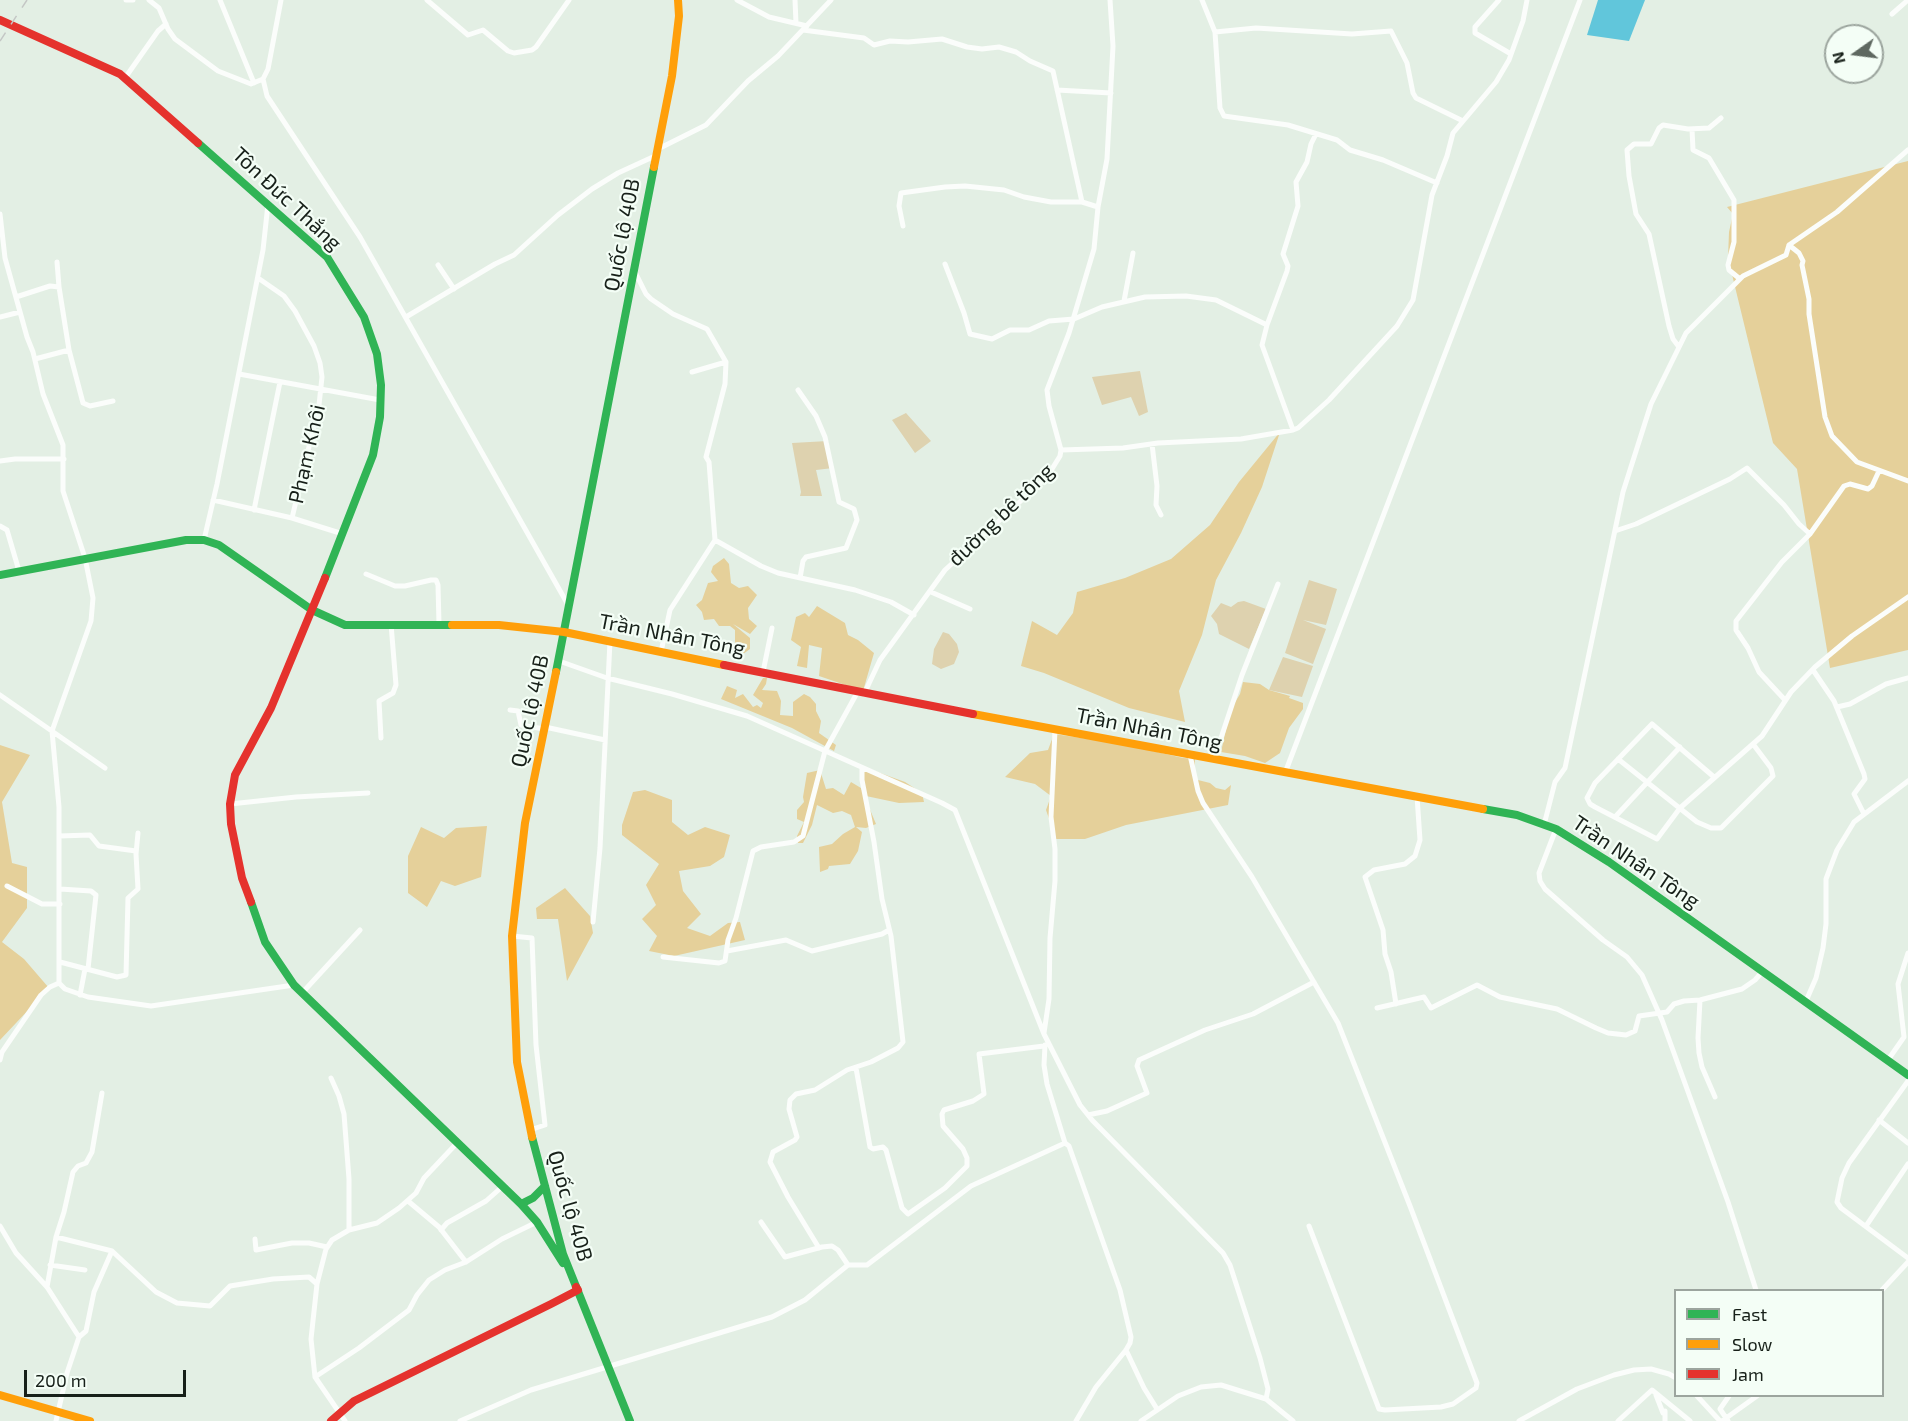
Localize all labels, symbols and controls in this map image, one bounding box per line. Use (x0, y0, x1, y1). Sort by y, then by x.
north arrow (1824, 24, 1884, 84)
text: N (1827, 50, 1849, 66)
street label: Tôn Đức Thắng (227, 142, 347, 256)
street label: Quốc lộ 40B (599, 176, 645, 294)
street label: Phạm Khôi (283, 402, 331, 506)
street label: đường bê tông (943, 458, 1059, 572)
street label: Trần Nhân Tông (597, 608, 747, 662)
street label: Quốc lộ 40B (506, 652, 554, 770)
street label: Trần Nhân Tông (1074, 702, 1224, 756)
street label: Trần Nhân Tông (1568, 810, 1704, 914)
street label: Quốc lộ 40B (542, 1148, 598, 1264)
legend (1674, 1289, 1884, 1397)
text: Fast (1732, 1303, 1767, 1325)
text: Slow (1732, 1333, 1772, 1355)
scale bar (27, 1358, 189, 1396)
text: Jam (1732, 1363, 1764, 1385)
text: 200 m (35, 1369, 87, 1391)

